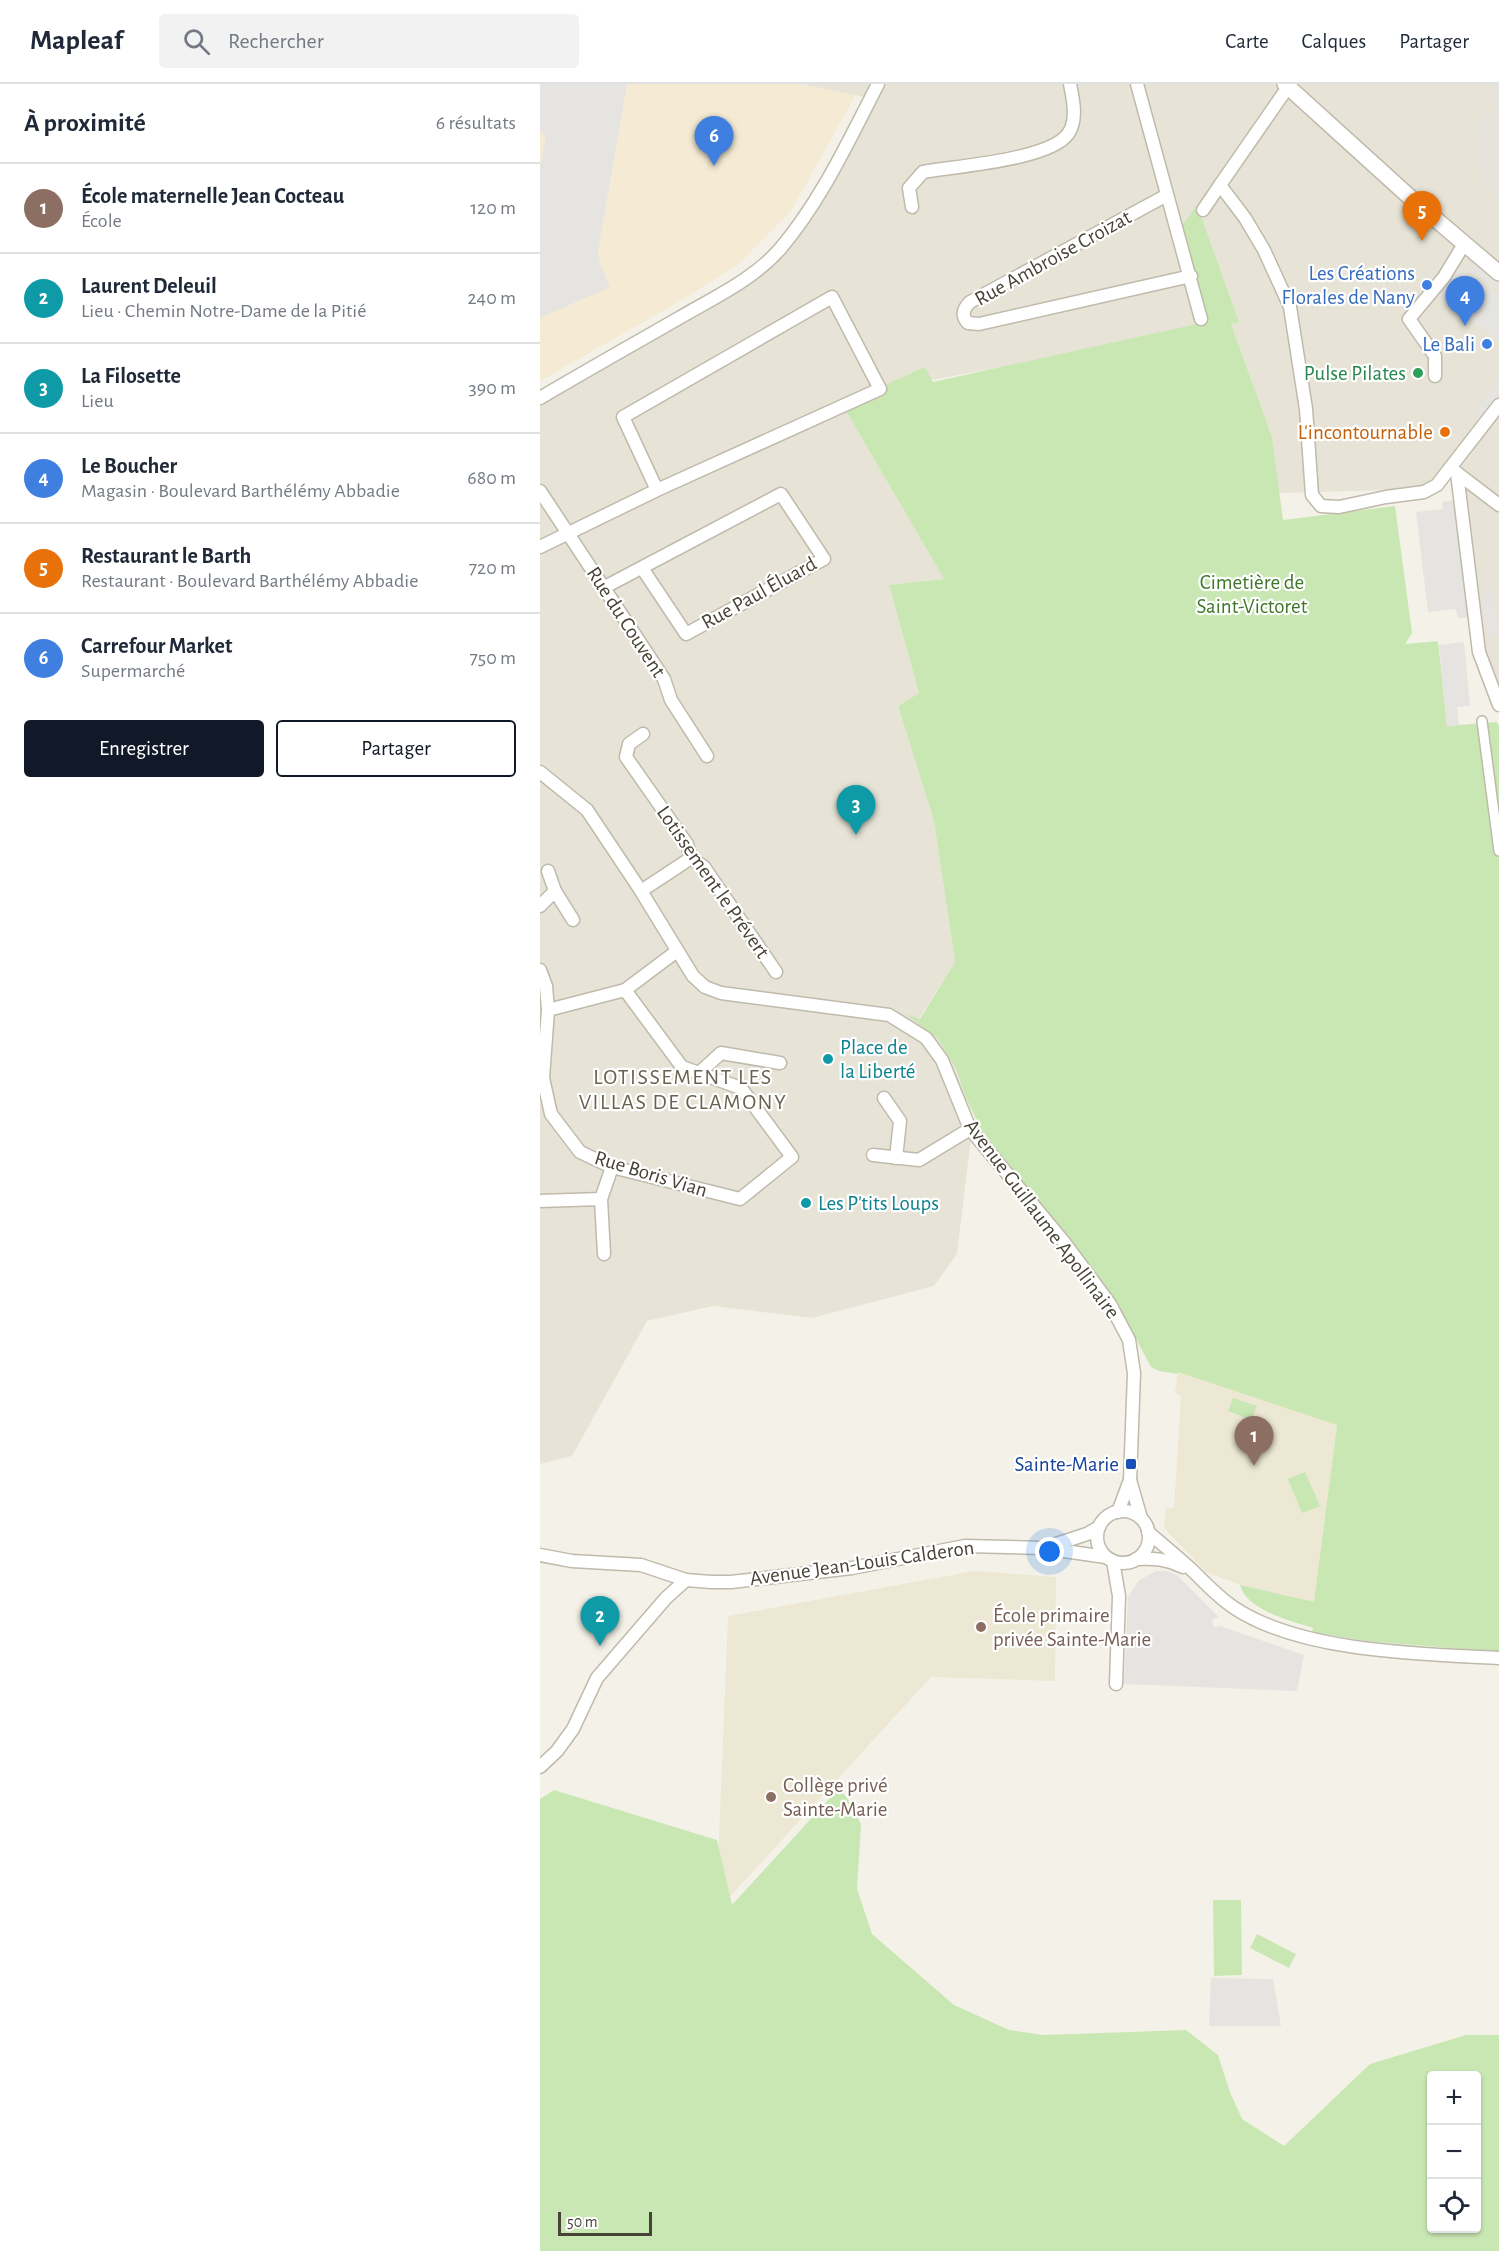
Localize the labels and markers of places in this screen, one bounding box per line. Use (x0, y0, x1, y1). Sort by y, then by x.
pin: 6 (694, 116, 734, 166)
pin: 5 (1402, 192, 1442, 241)
place label: Les Créations Florales de Nany (1281, 263, 1415, 308)
pin: 4 (1446, 276, 1484, 326)
marker: Les Créations Florales de Nany (1420, 278, 1434, 292)
place label: Le Bali (1422, 334, 1475, 355)
marker: Le Bali (1480, 337, 1494, 351)
place label: Pulse Pilates (1304, 363, 1406, 384)
marker: Pulse Pilates (1411, 366, 1425, 380)
place label: L'incontournable (1298, 422, 1433, 443)
marker: L'incontournable (1438, 425, 1452, 439)
pin: 3 (836, 786, 876, 835)
place label: Place de la Liberté (840, 1037, 916, 1082)
marker: Place de la Liberté (821, 1052, 835, 1066)
place label: Les P'tits Loups (818, 1193, 939, 1214)
marker: Les P'tits Loups (799, 1196, 813, 1210)
pin: 1 (1234, 1416, 1274, 1466)
place label: Sainte-Marie (1015, 1454, 1119, 1475)
marker: Sainte-Marie (1124, 1457, 1138, 1471)
pin: 2 (580, 1596, 620, 1646)
place label: École primaire privée Sainte-Marie (993, 1603, 1151, 1650)
marker: École primaire privée Sainte-Marie (974, 1620, 988, 1634)
place label: Collège privé Sainte-Marie (783, 1775, 888, 1820)
marker: Collège privé Sainte-Marie (764, 1790, 778, 1804)

